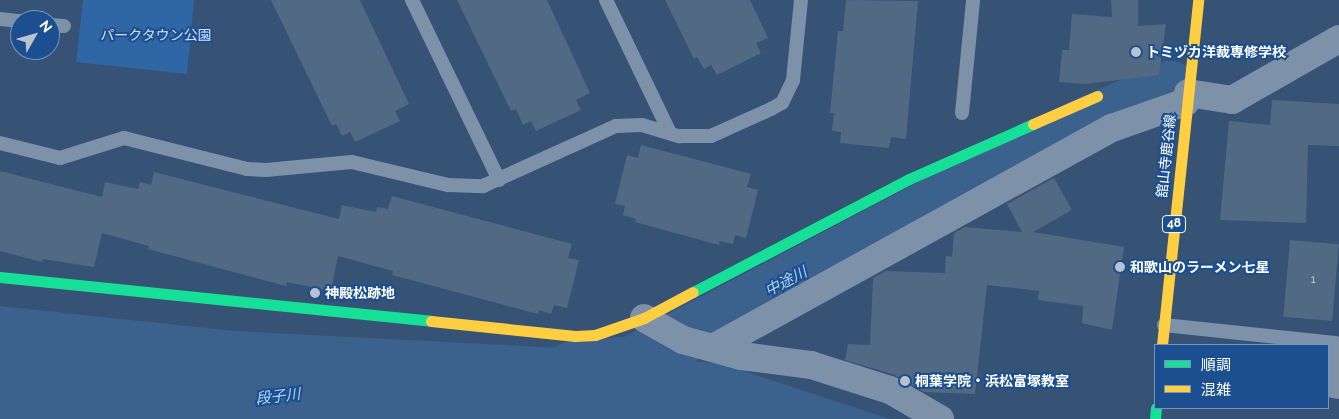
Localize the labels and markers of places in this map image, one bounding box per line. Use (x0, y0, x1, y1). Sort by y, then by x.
place label: トミヅカ洋裁専修学校 (1146, 44, 1286, 60)
marker: トミヅカ洋裁専修学校 (1130, 46, 1142, 58)
place label: 和歌山のラーメン七星 (1130, 259, 1270, 275)
marker: 和歌山のラーメン七星 (1114, 261, 1126, 273)
place label: 神殿松跡地 (325, 285, 395, 301)
marker: 神殿松跡地 (309, 287, 321, 299)
place label: 桐葉学院・浜松富塚教室 (915, 373, 1069, 389)
marker: 桐葉学院・浜松富塚教室 (899, 375, 911, 387)

